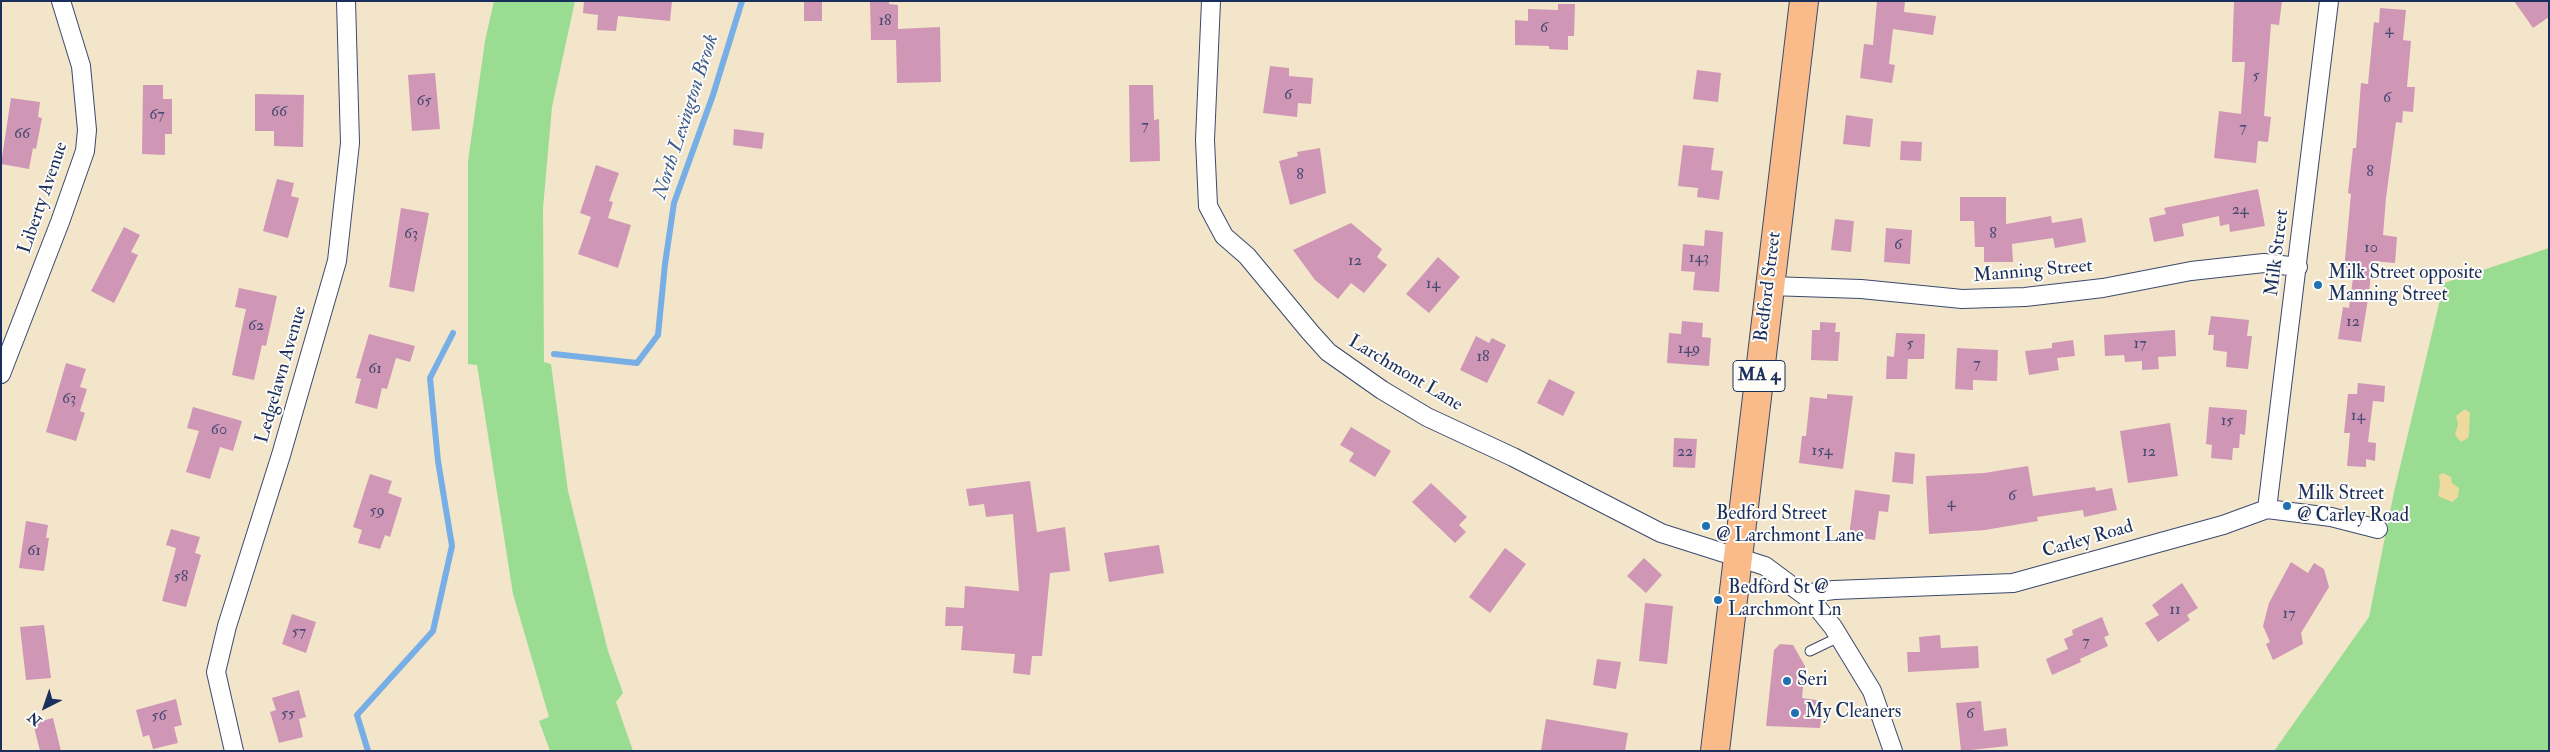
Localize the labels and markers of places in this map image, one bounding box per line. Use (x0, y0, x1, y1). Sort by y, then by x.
place label: Milk Street opposite Manning Street (2328, 263, 2482, 307)
marker: Milk Street opposite Manning Street (2312, 279, 2324, 291)
place label: Milk Street @ Carley Road (2297, 484, 2409, 528)
marker: Milk Street @ Carley Road (2281, 500, 2293, 512)
place label: Bedford Street @ Larchmont Lane (1716, 504, 1864, 548)
marker: Bedford Street @ Larchmont Lane (1700, 520, 1712, 532)
place label: Bedford St @ Larchmont Ln (1728, 578, 1841, 622)
marker: Bedford St @ Larchmont Ln (1712, 594, 1724, 606)
place label: Seri (1797, 670, 1828, 692)
marker: Seri (1781, 675, 1793, 687)
place label: My Cleaners (1805, 702, 1901, 724)
marker: My Cleaners (1789, 707, 1801, 719)

